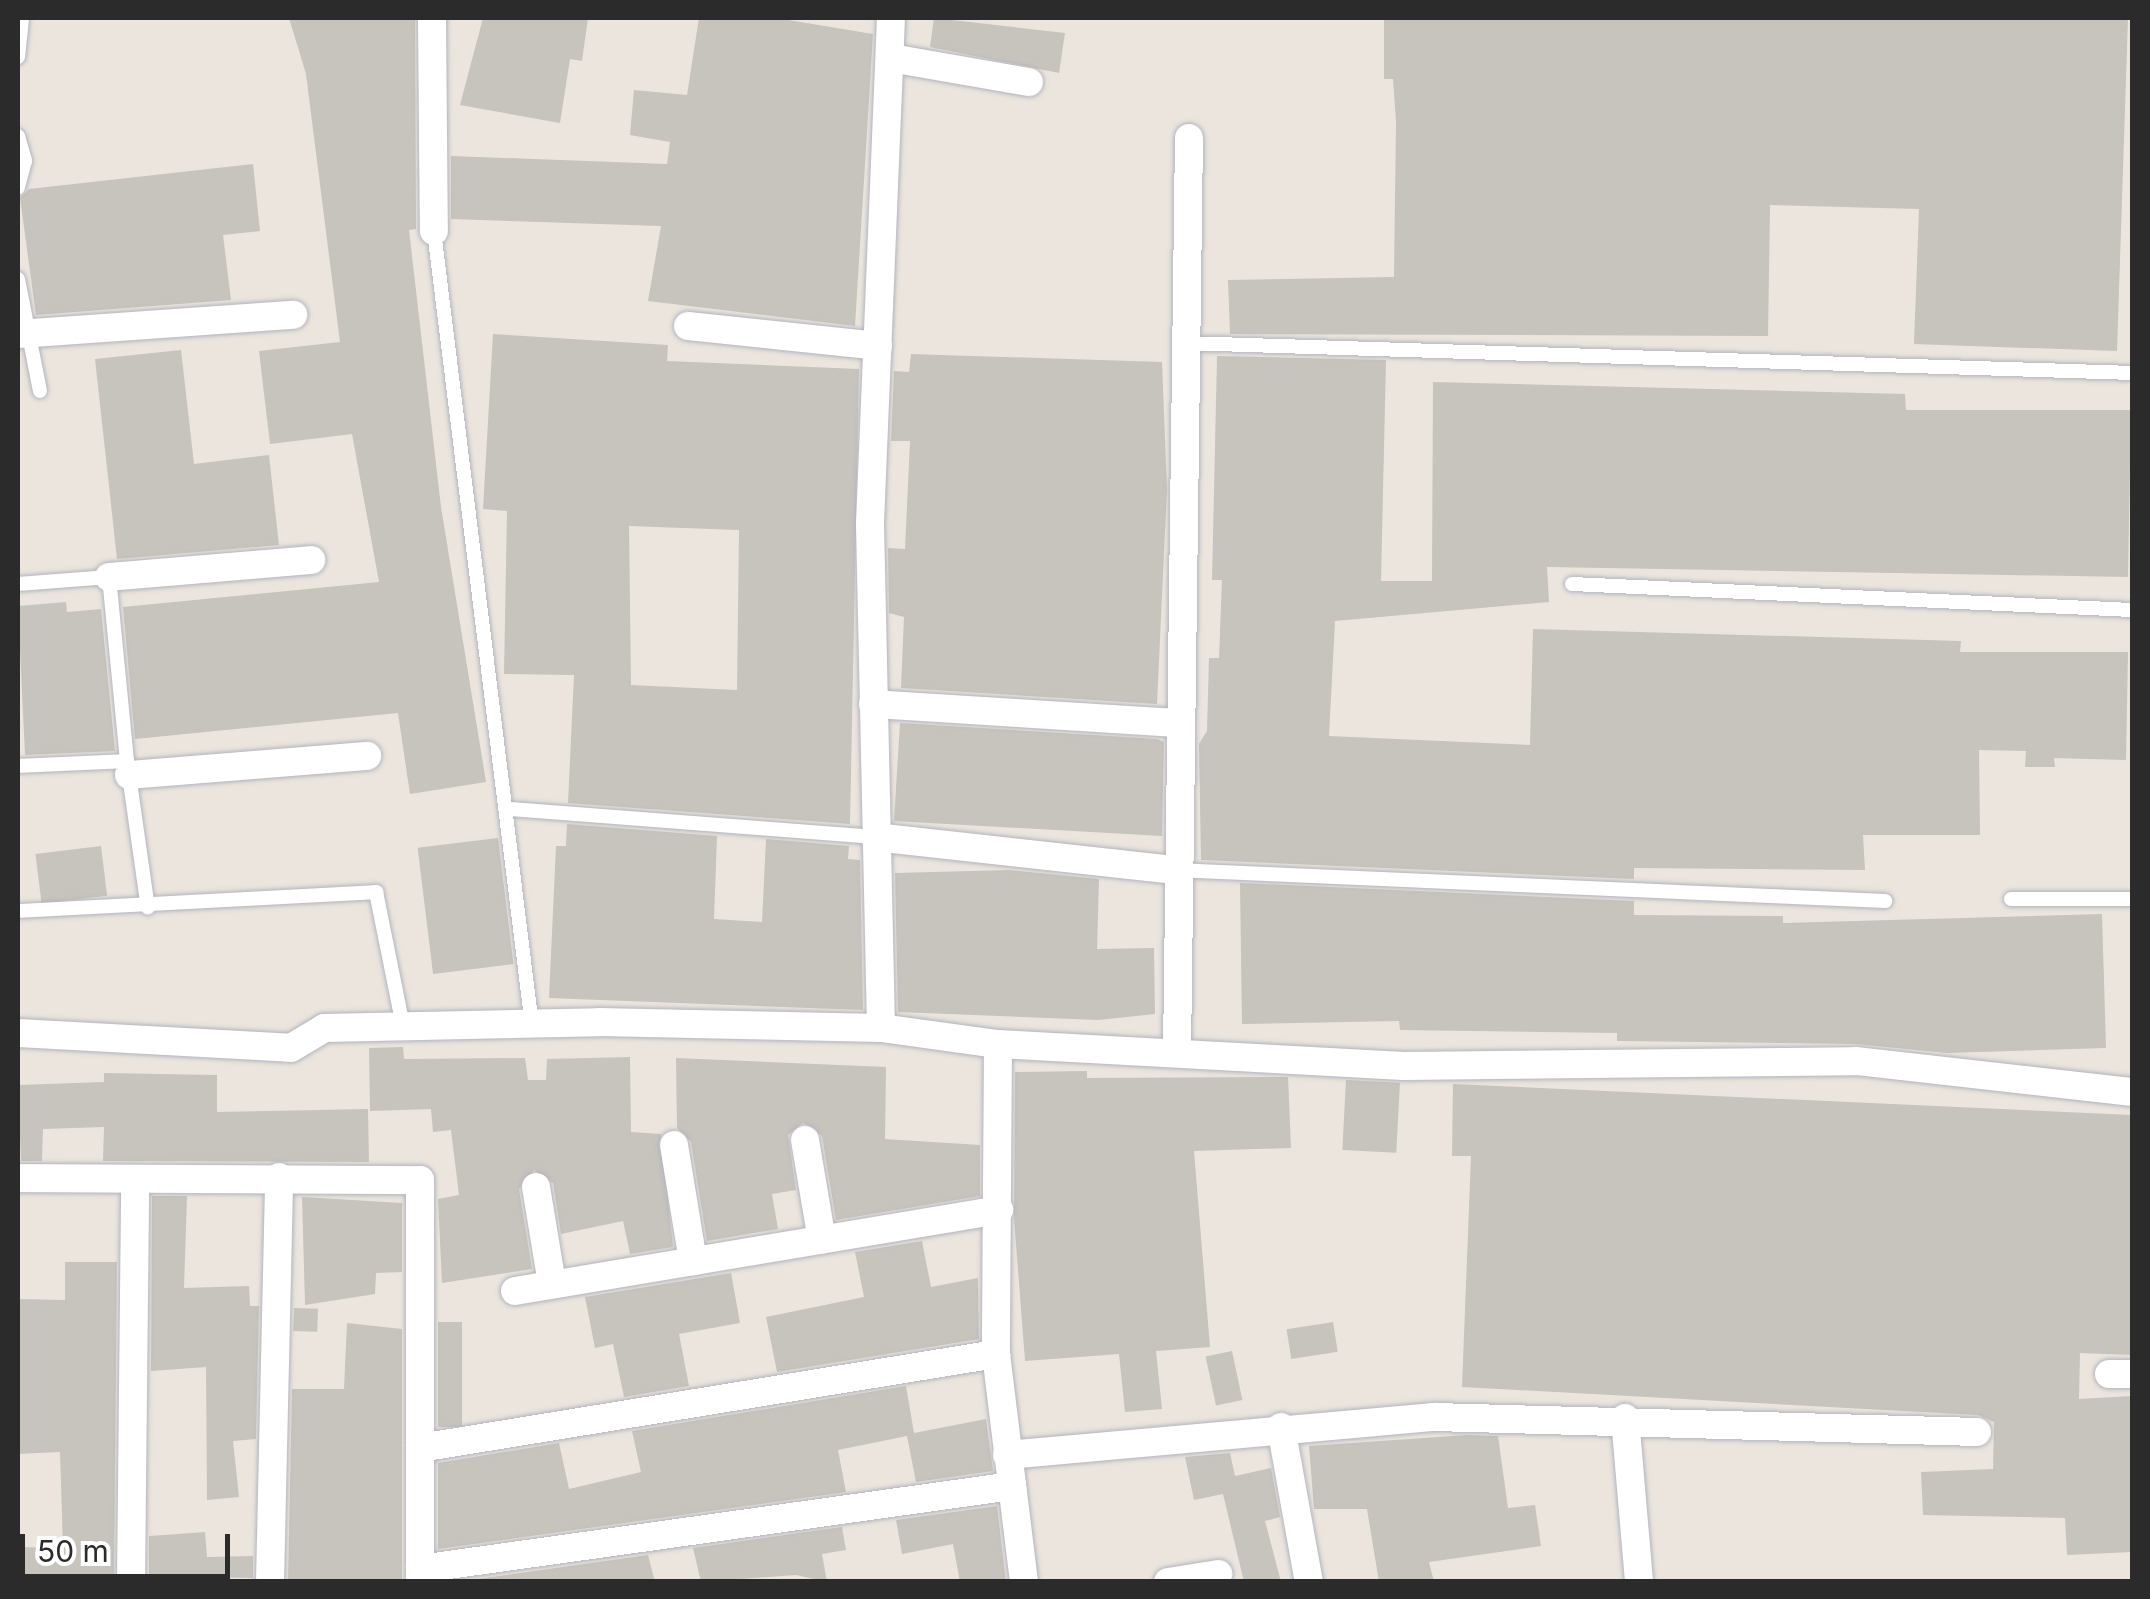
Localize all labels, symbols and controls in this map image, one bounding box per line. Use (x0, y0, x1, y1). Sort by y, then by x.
scale bar (25, 1514, 235, 1576)
text: 50 m (37, 1533, 109, 1569)

